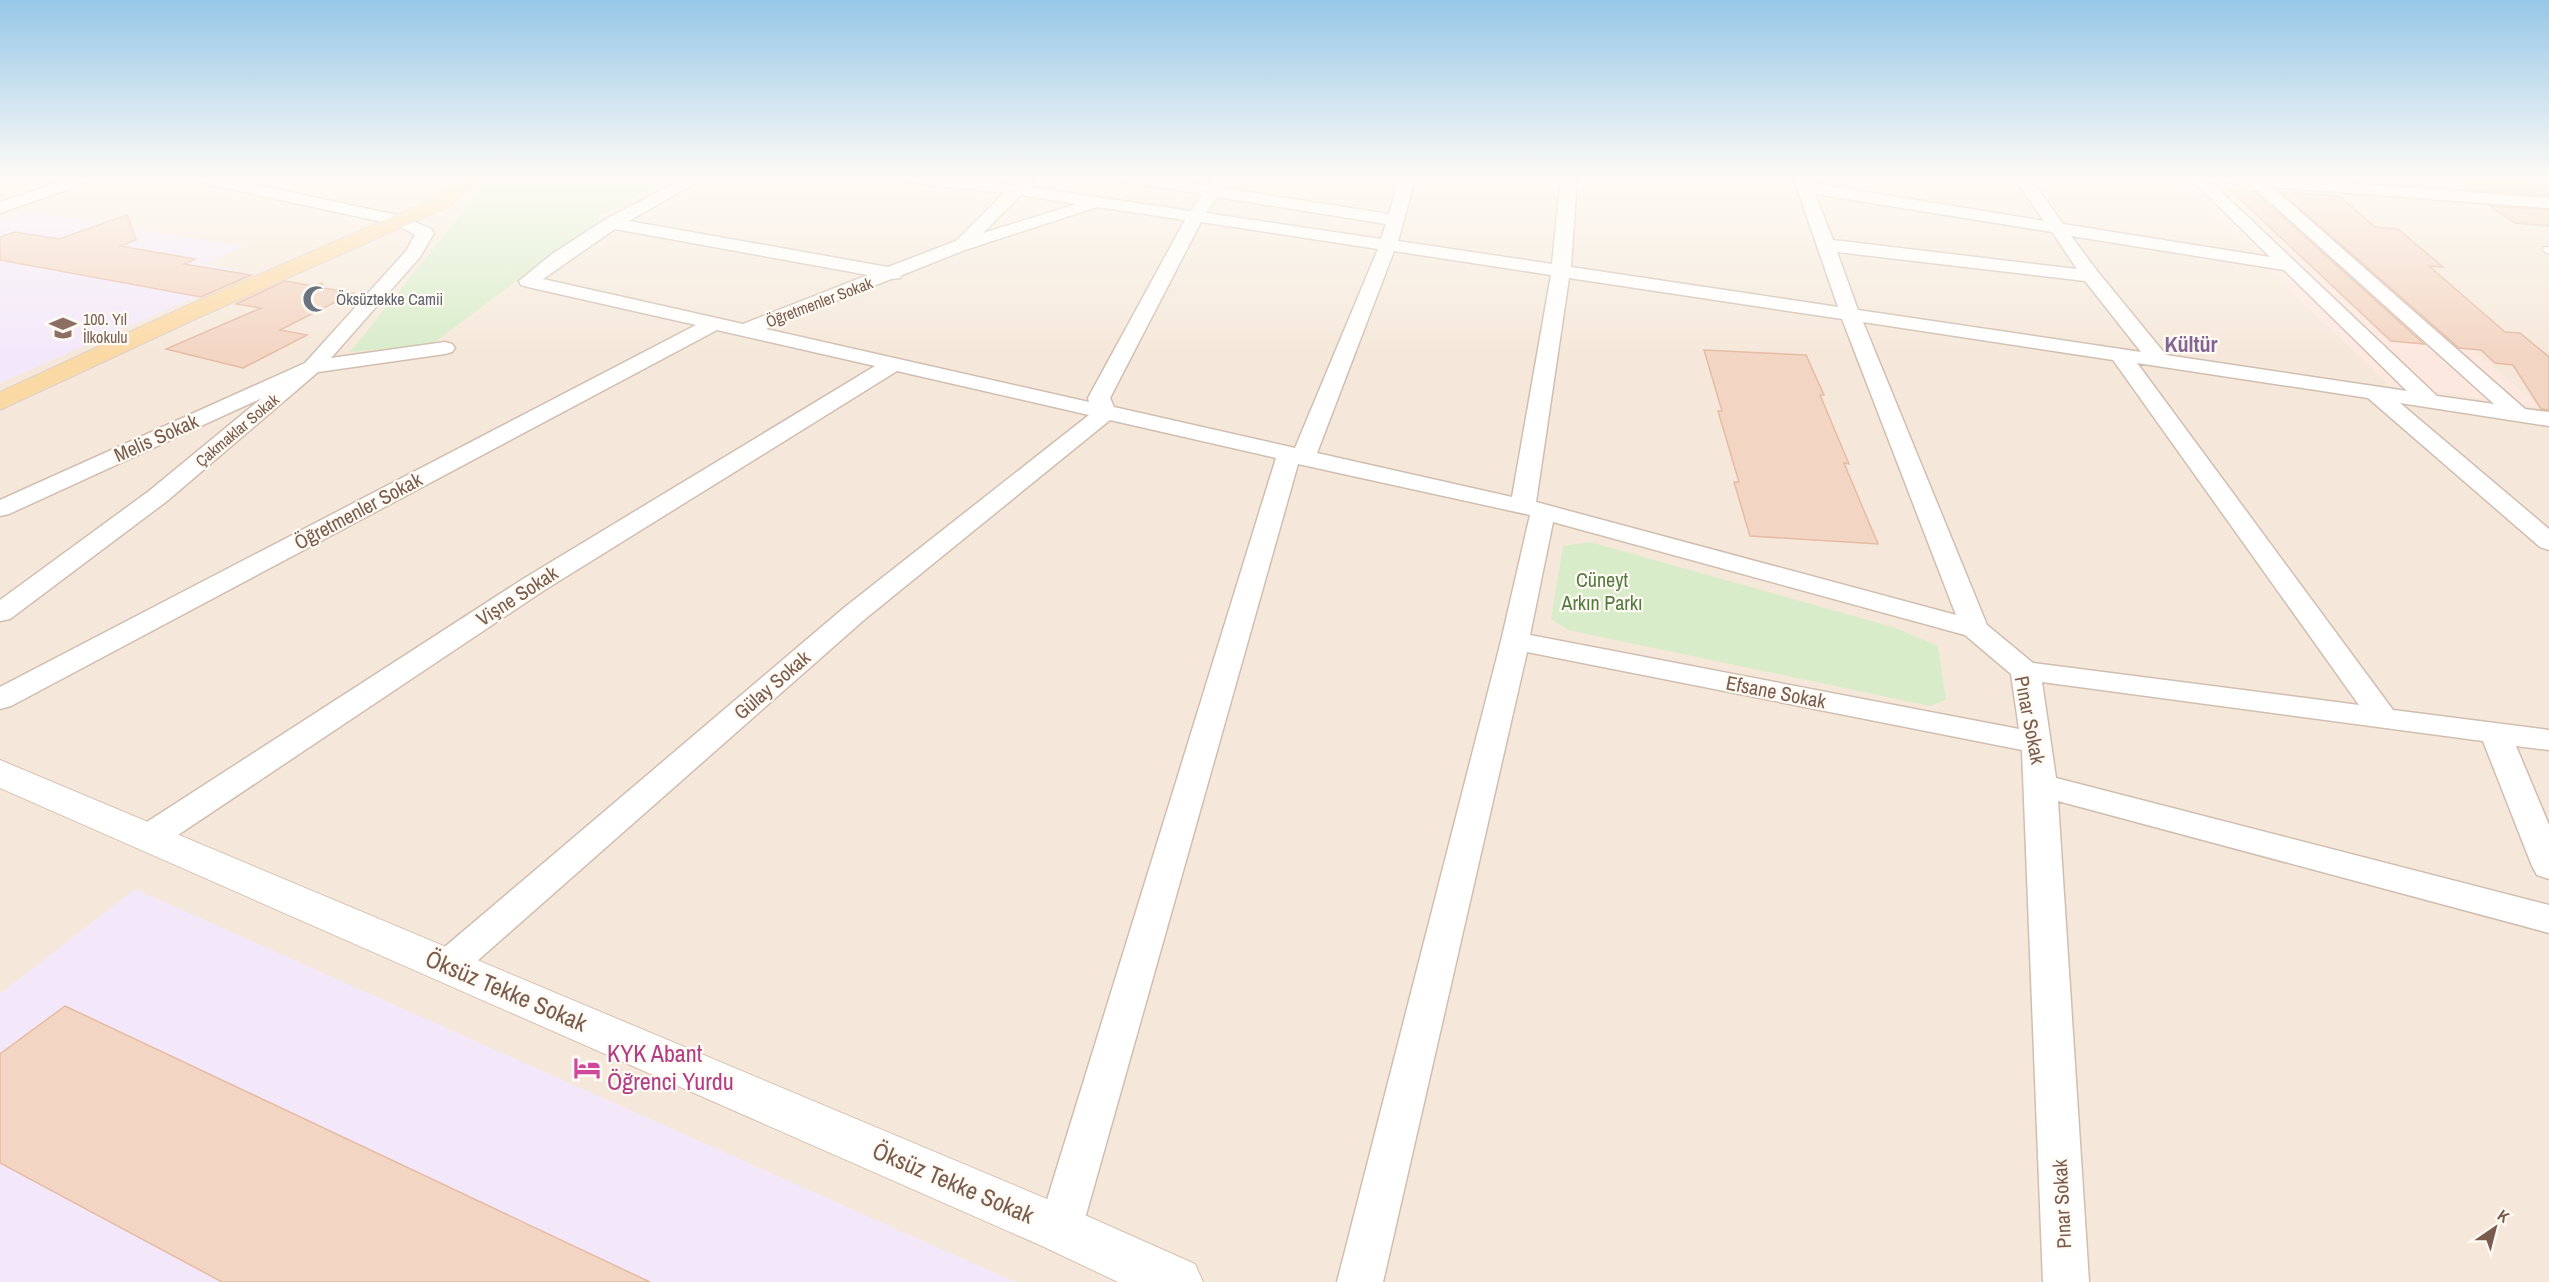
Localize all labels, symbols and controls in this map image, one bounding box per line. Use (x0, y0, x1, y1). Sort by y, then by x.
street label: Öğretmenler Sokak (762, 271, 876, 333)
mosque icon: Öksüztekke Camii (301, 284, 331, 314)
place label: Öksüztekke Camii (336, 288, 443, 310)
place label: 100. Yıl İlkokulu (83, 308, 127, 348)
school or university icon: 100. Yıl İlkokulu (48, 313, 78, 343)
district label: Kültür (2164, 329, 2218, 359)
street label: Çakmaklar Sokak (191, 388, 284, 471)
street label: Melis Sokak (110, 407, 203, 468)
street label: Öğretmenler Sokak (289, 465, 427, 556)
street label: Vişne Sokak (471, 559, 563, 632)
park label: Cüneyt Arkın Parkı (1560, 566, 1643, 616)
street label: Gülay Sokak (728, 643, 816, 725)
street label: Efsane Sokak (1724, 669, 1829, 715)
street label: Pınar Sokak (2009, 673, 2052, 767)
street label: Öksüz Tekke Sokak (421, 942, 592, 1039)
place label: KYK Abant Öğrenci Yurdu (607, 1037, 734, 1097)
hotel icon: KYK Abant Öğrenci Yurdu (572, 1053, 602, 1083)
street label: Öksüz Tekke Sokak (868, 1134, 1039, 1231)
street label: Pınar Sokak (2046, 1158, 2077, 1249)
north arrow (2465, 1198, 2525, 1258)
text: K (2493, 1204, 2514, 1228)

